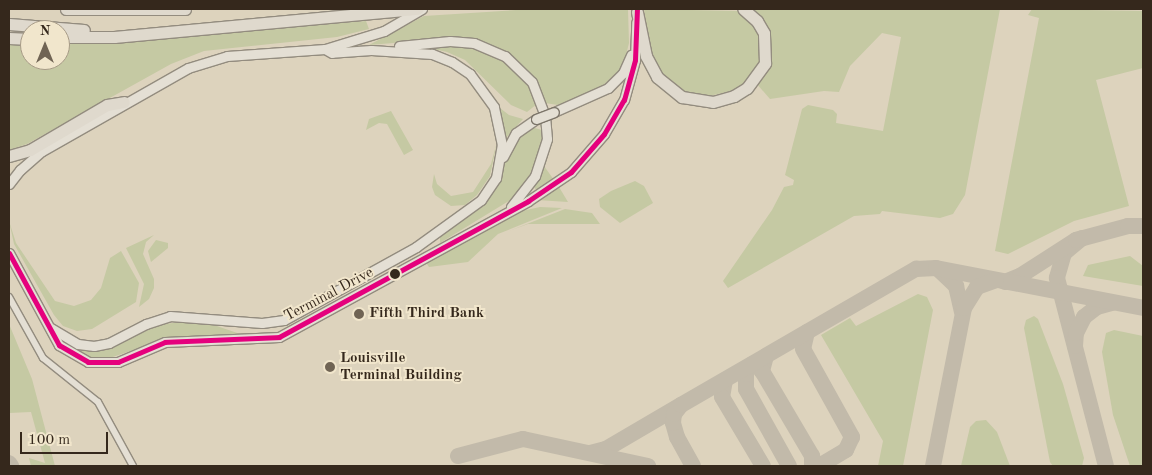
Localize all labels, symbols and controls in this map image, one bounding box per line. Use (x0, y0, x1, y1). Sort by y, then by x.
north arrow (20, 20, 70, 70)
text: N (40, 24, 50, 38)
street label: Terminal Drive (281, 264, 377, 326)
unlabelled marker (390, 269, 400, 279)
place label: Fifth Third Bank (369, 305, 484, 323)
marker: Fifth Third Bank (353, 308, 365, 320)
place label: Louisville Terminal Building (340, 349, 462, 384)
marker: Louisville Terminal Building (324, 361, 336, 373)
scale bar (22, 422, 110, 454)
text: 100 m (28, 433, 70, 448)

